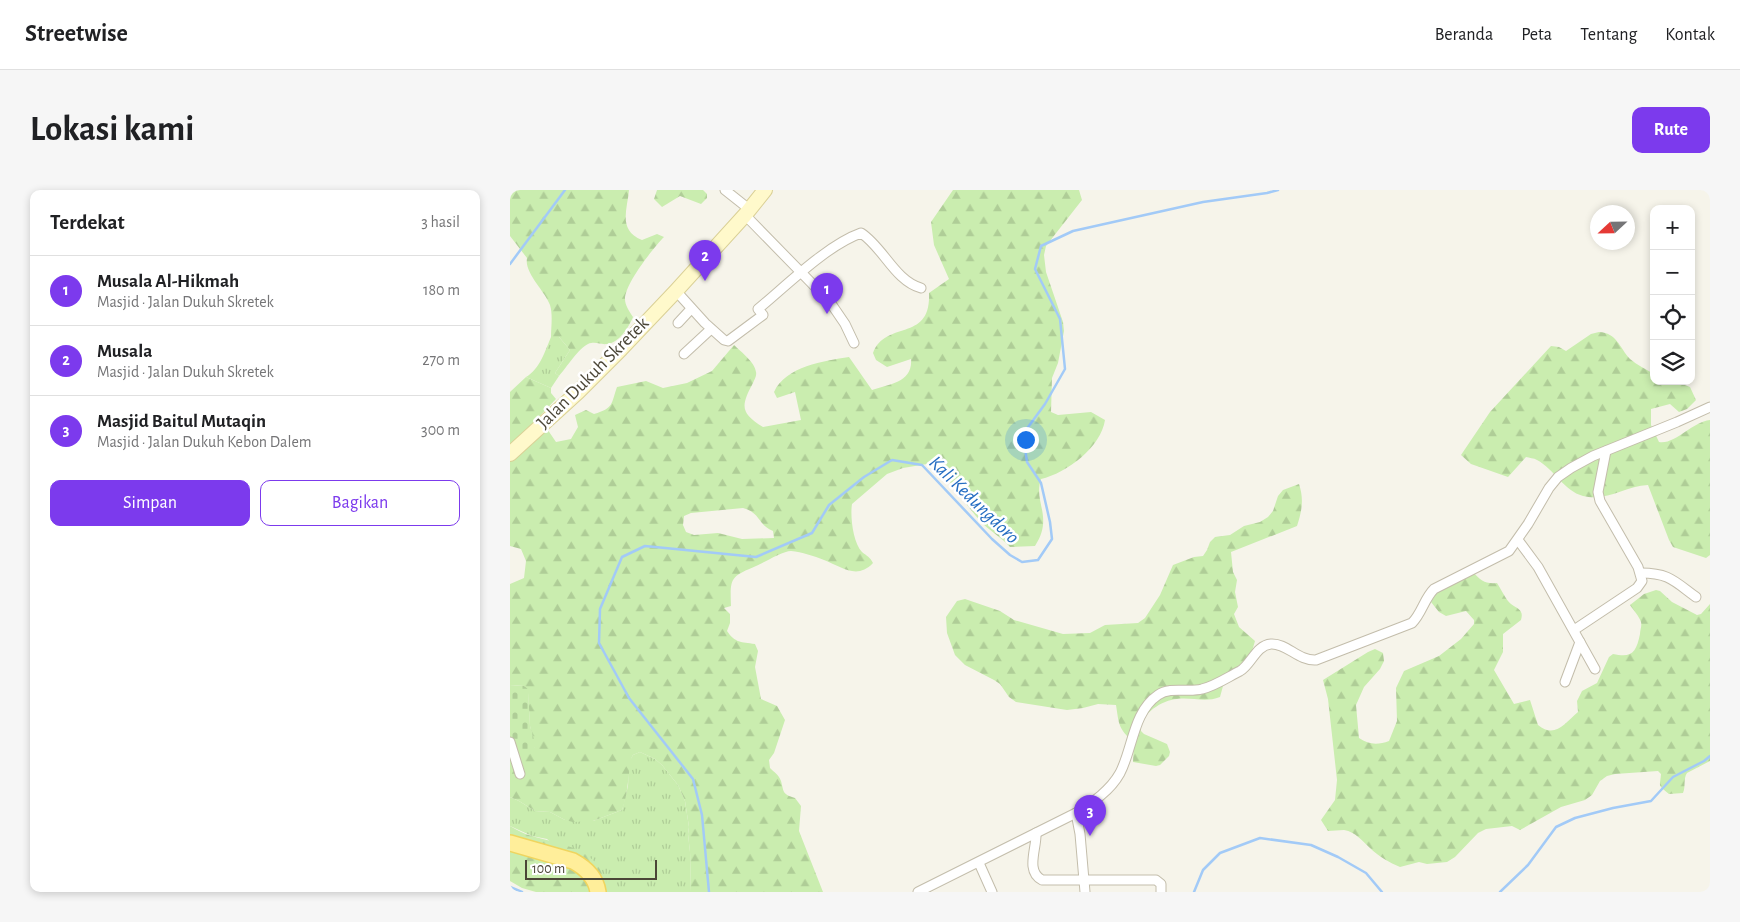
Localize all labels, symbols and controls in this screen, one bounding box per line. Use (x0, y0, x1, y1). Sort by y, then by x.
text: Streetwise (25, 22, 128, 46)
text: Beranda (1435, 26, 1493, 44)
text: Peta (1521, 26, 1552, 44)
text: Tentang (1580, 26, 1637, 44)
text: Kontak (1665, 26, 1715, 44)
button: Rute (1632, 107, 1710, 153)
text: Lokasi kami (30, 112, 194, 147)
north arrow (1590, 205, 1635, 250)
map controls (1650, 205, 1695, 385)
button: + (1650, 205, 1695, 250)
text: Terdekat (50, 212, 125, 233)
text: 3 hasil (421, 214, 460, 230)
pin: 2 (689, 240, 721, 281)
button: − (1650, 250, 1695, 295)
text: Musala Al-Hikmah (97, 272, 239, 291)
pin: 1 (811, 273, 843, 314)
text: 1 (63, 282, 69, 298)
text: 180 m (423, 282, 460, 298)
text: Masjid · Jalan Dukuh Skretek (97, 294, 274, 310)
button: locate (1650, 295, 1695, 340)
street label: Jalan Dukuh Skretek (533, 313, 653, 433)
button: layers (1650, 340, 1695, 385)
text: Musala (97, 342, 152, 361)
text: 2 (62, 352, 70, 368)
text: 270 m (422, 352, 460, 368)
text: Masjid · Jalan Dukuh Skretek (97, 364, 274, 380)
text: Masjid Baitul Mutaqin (97, 412, 266, 431)
text: 3 (63, 422, 69, 438)
text: 300 m (421, 422, 460, 438)
your location (1013, 427, 1039, 453)
text: Masjid · Jalan Dukuh Kebon Dalem (97, 434, 312, 450)
water label: Kali Kedungdoro (925, 452, 1023, 548)
button: Simpan (50, 480, 250, 526)
button: Bagikan (260, 480, 460, 526)
pin: 3 (1074, 795, 1106, 836)
scale bar (525, 857, 658, 880)
text: 100 m (532, 862, 565, 876)

